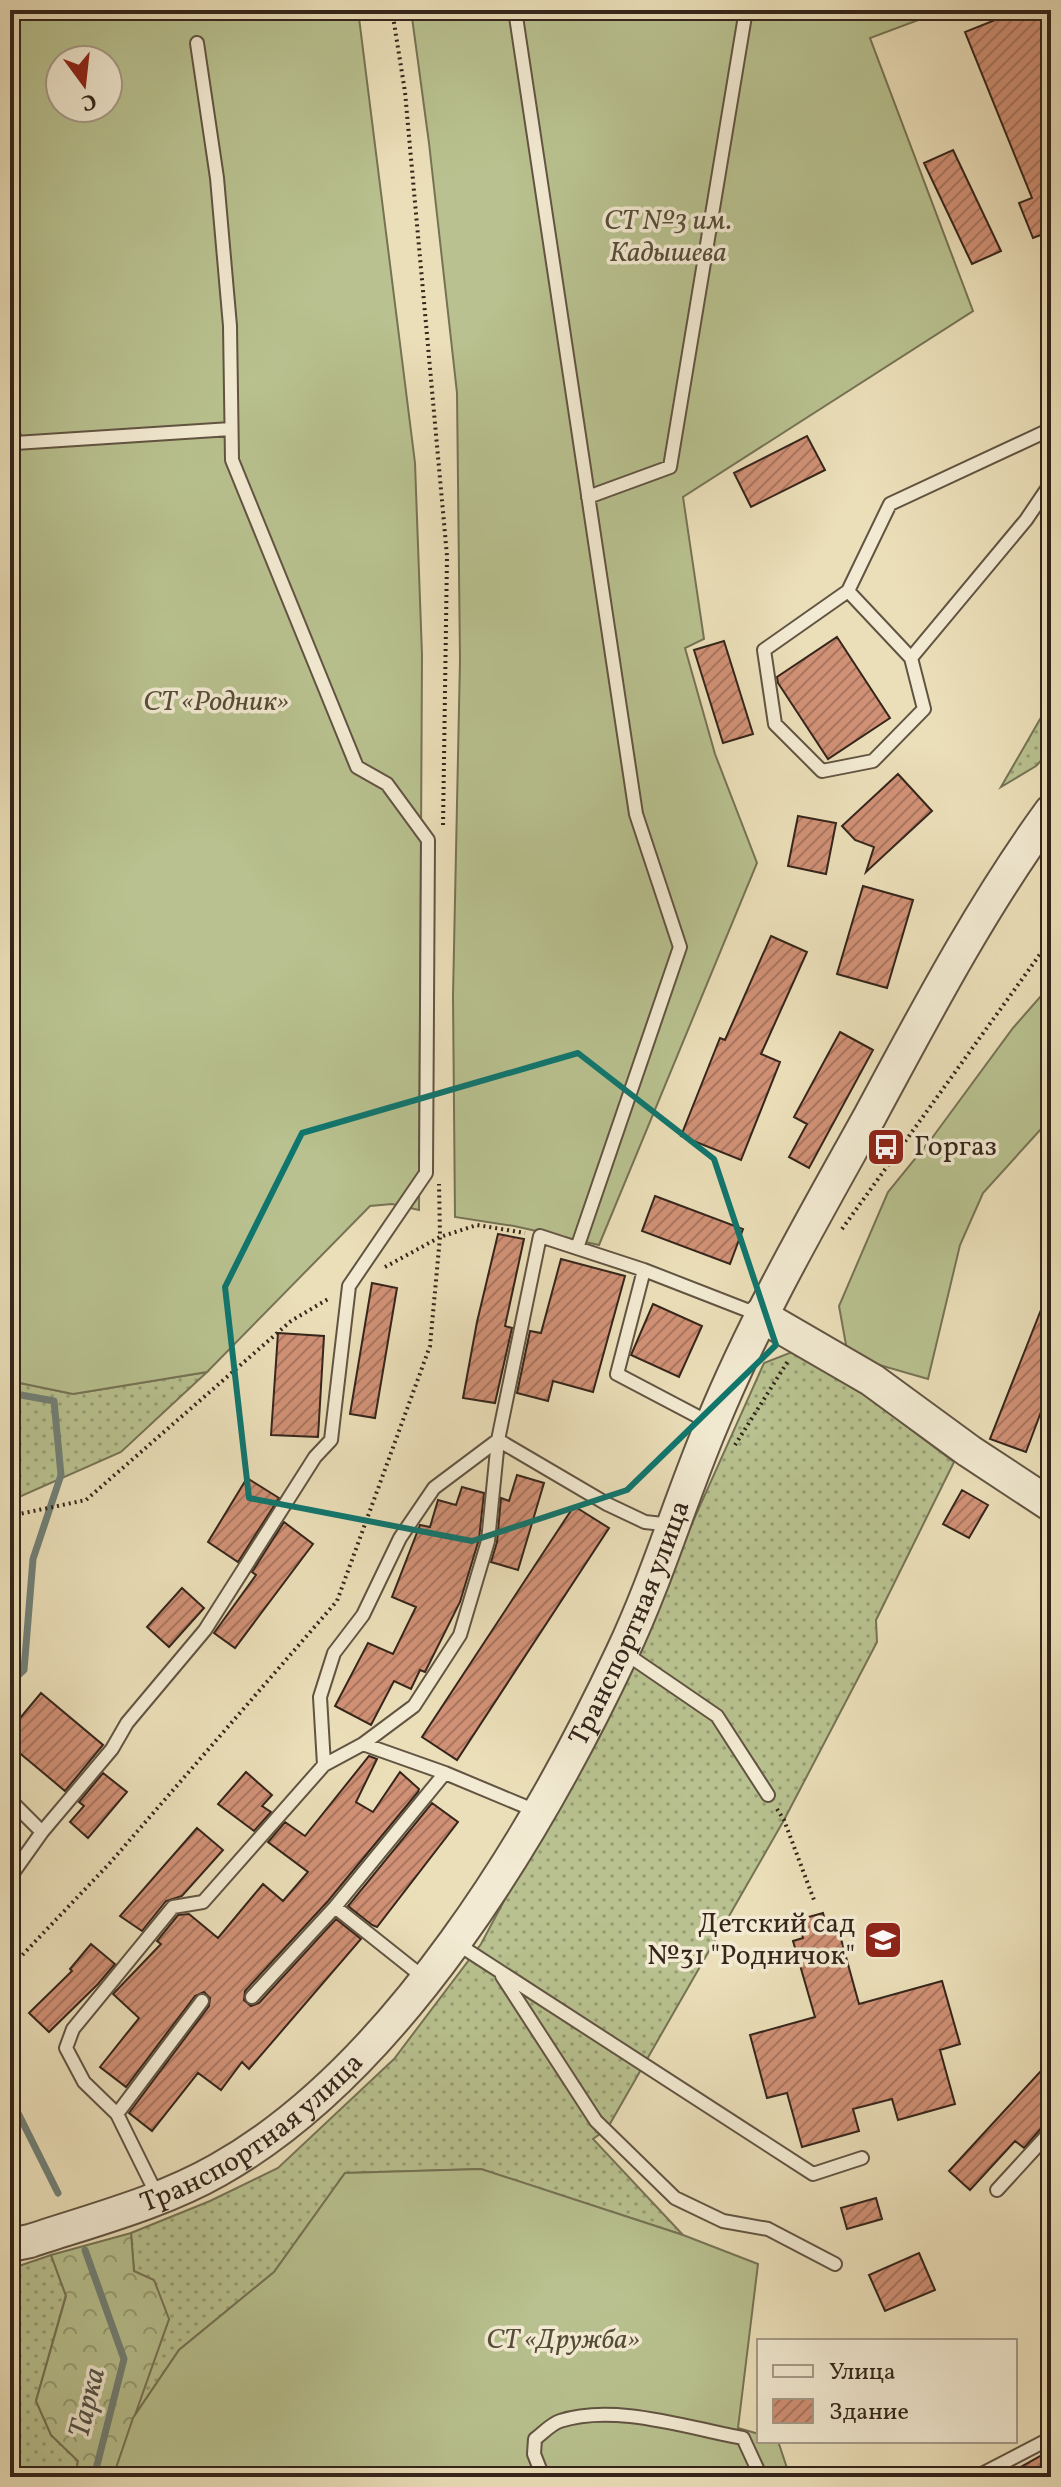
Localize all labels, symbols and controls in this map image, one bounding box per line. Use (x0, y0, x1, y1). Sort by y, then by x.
north arrow (44, 44, 124, 124)
text: С (78, 84, 99, 118)
park label: СТ №3 им. Кадышева (604, 202, 732, 273)
park label: СТ «Родник» (143, 683, 289, 722)
bus stop icon: Горгаз (865, 1126, 907, 1168)
place label: Горгаз (914, 1128, 997, 1167)
street label: Транспортная улица (560, 1495, 700, 1753)
place label: Детский сад №31 "Родничок" (647, 1905, 855, 1976)
school or university icon: Детский сад №31 "Родничок" (862, 1919, 904, 1961)
street label: Транспортная улица (135, 2044, 373, 2223)
park label: СТ «Дружба» (486, 2321, 640, 2360)
legend (757, 2339, 1017, 2443)
text: Улица (829, 2356, 896, 2390)
water label: Тарка (59, 2363, 117, 2443)
text: Здание (829, 2396, 909, 2430)

